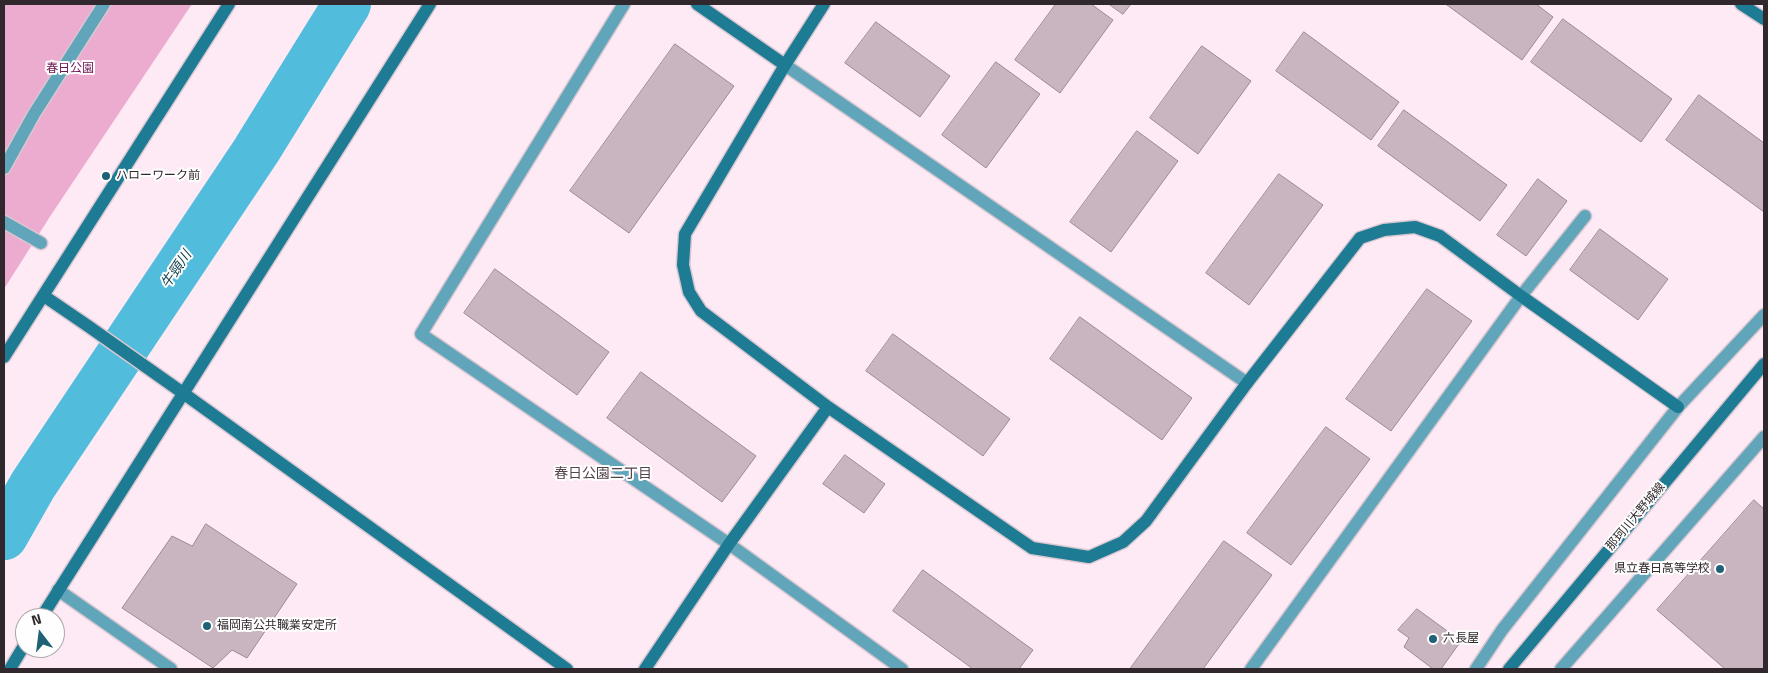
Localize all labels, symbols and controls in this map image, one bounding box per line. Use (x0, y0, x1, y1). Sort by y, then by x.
park label: 春日公園 (46, 62, 94, 76)
place label: ハローワーク前 (116, 169, 200, 183)
marker: ハローワーク前 (100, 170, 112, 182)
water label: 牛頸川 (158, 248, 196, 292)
district label: 春日公園二丁目 (554, 467, 652, 483)
street label: 那珂川大野城線 (1603, 480, 1669, 554)
place label: 県立春日高等学校 (1614, 562, 1710, 576)
marker: 県立春日高等学校 (1714, 563, 1726, 575)
north arrow (15, 608, 65, 658)
text: N (29, 608, 44, 630)
place label: 福岡南公共職業安定所 (217, 619, 337, 633)
marker: 福岡南公共職業安定所 (201, 620, 213, 632)
place label: 六長屋 (1443, 632, 1479, 646)
marker: 六長屋 (1427, 633, 1439, 645)

